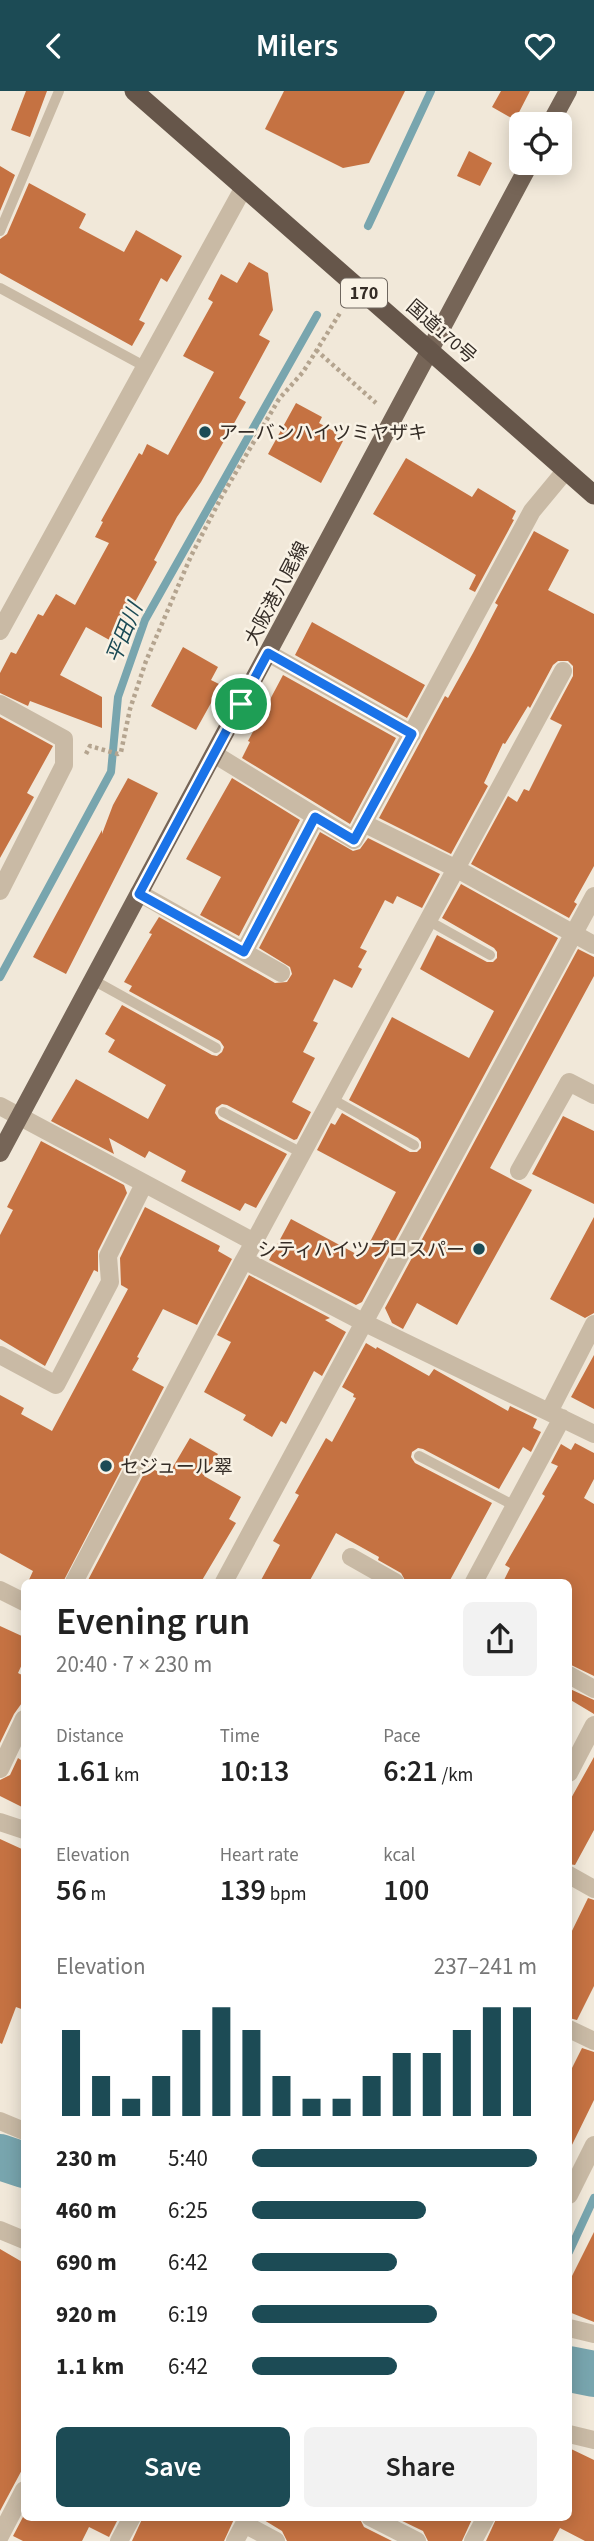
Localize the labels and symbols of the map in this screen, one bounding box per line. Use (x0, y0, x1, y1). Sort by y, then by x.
road number: 170 (341, 279, 387, 307)
street label: 国道170号 (400, 294, 482, 370)
place label: アーバンハイツミヤザキ (219, 420, 427, 447)
marker: アーバンハイツミヤザキ (197, 424, 213, 440)
street label: 大阪港八尾線 (239, 537, 316, 650)
water label: 平田川 (98, 596, 150, 668)
pin (211, 674, 271, 734)
place label: シティハイツプロスパー (258, 1237, 465, 1264)
marker: シティハイツプロスパー (471, 1241, 487, 1257)
place label: セジュール翠 (120, 1454, 233, 1481)
marker: セジュール翠 (98, 1458, 114, 1474)

